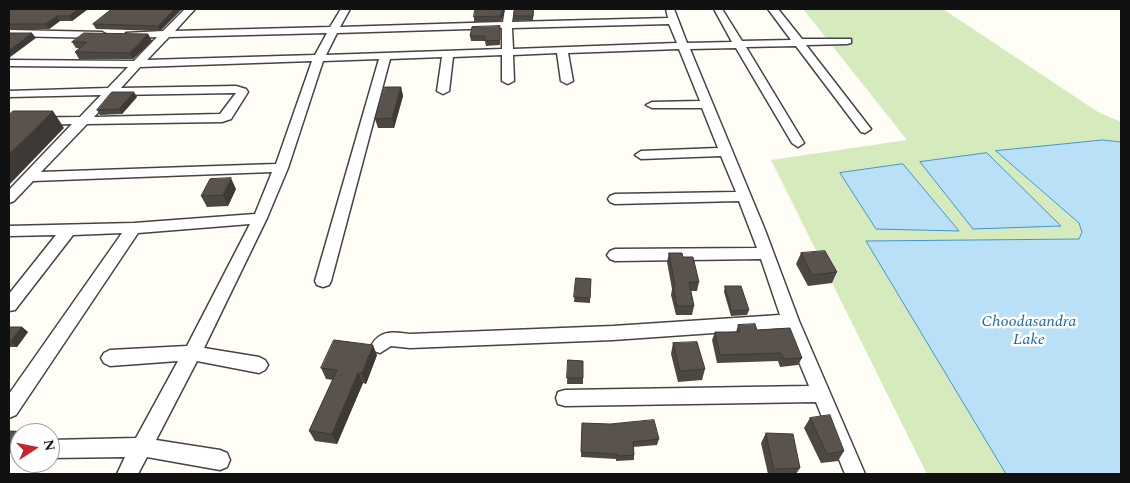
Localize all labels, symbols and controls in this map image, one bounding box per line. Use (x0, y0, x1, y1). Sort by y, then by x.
water label: Choodasandra Lake (982, 313, 1076, 351)
north arrow (10, 423, 60, 473)
text: N (38, 438, 61, 453)

